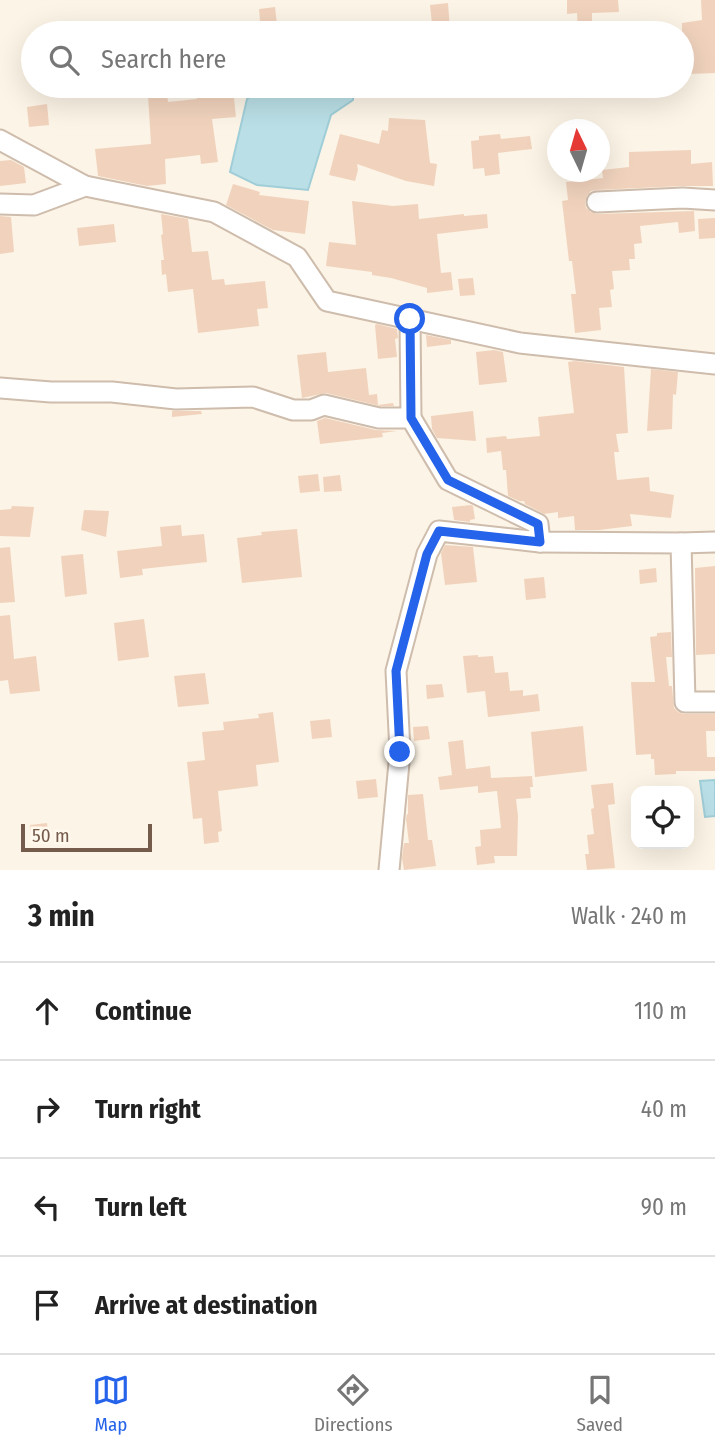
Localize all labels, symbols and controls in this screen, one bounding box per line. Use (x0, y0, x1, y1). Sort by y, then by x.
search box (21, 21, 694, 98)
icon: search (45, 41, 83, 79)
text: Search here (101, 44, 226, 75)
north arrow (547, 119, 610, 182)
route start (394, 303, 425, 334)
route end (384, 736, 415, 767)
map controls (631, 786, 694, 849)
button: locate (631, 786, 694, 849)
scale bar (21, 821, 152, 853)
text: 50 m (32, 824, 70, 847)
text: 3 min (28, 898, 95, 934)
text: Walk · 240 m (571, 902, 687, 930)
icon: ahead (28, 992, 66, 1030)
text: Continue (95, 996, 192, 1027)
text: 110 m (634, 997, 687, 1025)
icon: right (28, 1090, 66, 1128)
text: Turn right (95, 1094, 201, 1125)
text: 40 m (641, 1095, 687, 1123)
icon: left (28, 1188, 66, 1226)
text: Turn left (95, 1192, 187, 1223)
text: 90 m (641, 1193, 687, 1221)
icon: arrive (28, 1286, 66, 1324)
text: Arrive at destination (95, 1290, 318, 1321)
tab: Map (92, 1371, 130, 1436)
tab: Directions (314, 1371, 393, 1436)
tab: Saved (577, 1371, 623, 1436)

